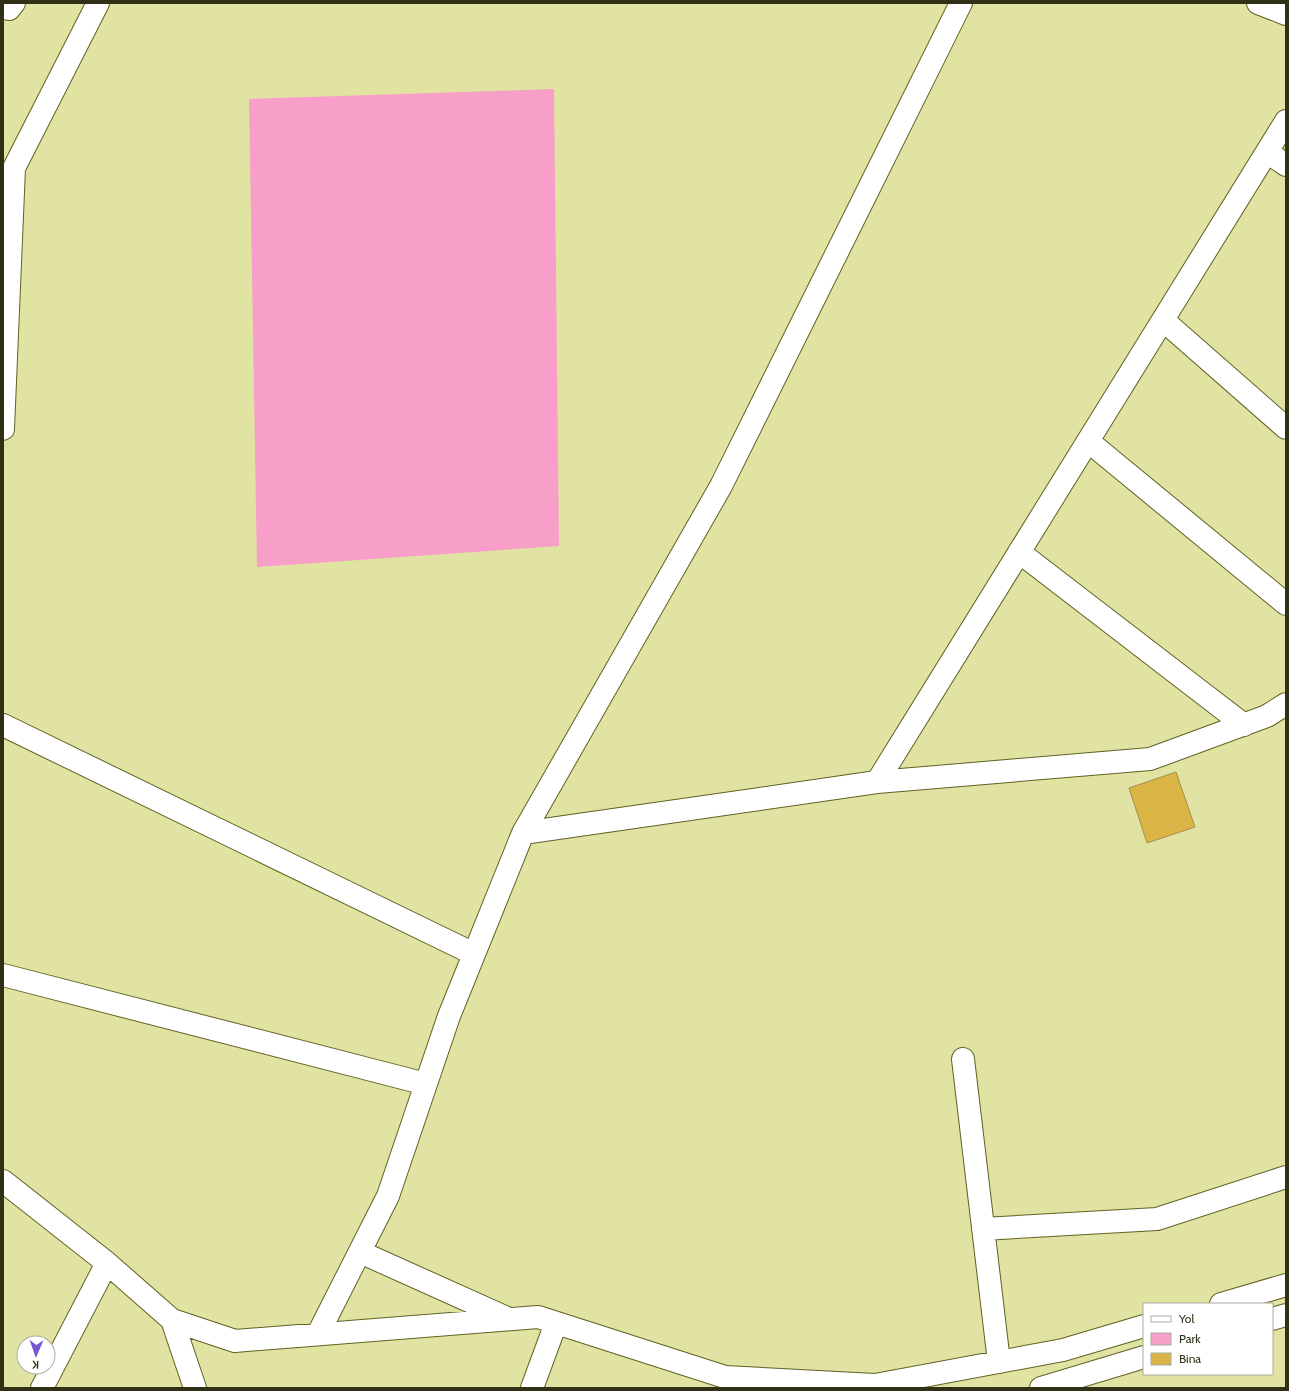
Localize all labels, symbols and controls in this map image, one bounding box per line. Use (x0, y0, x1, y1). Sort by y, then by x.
legend (1143, 1303, 1273, 1375)
text: Yol (1178, 1311, 1194, 1326)
text: Park (1179, 1331, 1201, 1346)
north arrow (16, 1335, 56, 1375)
text: Bina (1179, 1351, 1201, 1366)
text: K (32, 1358, 39, 1372)

